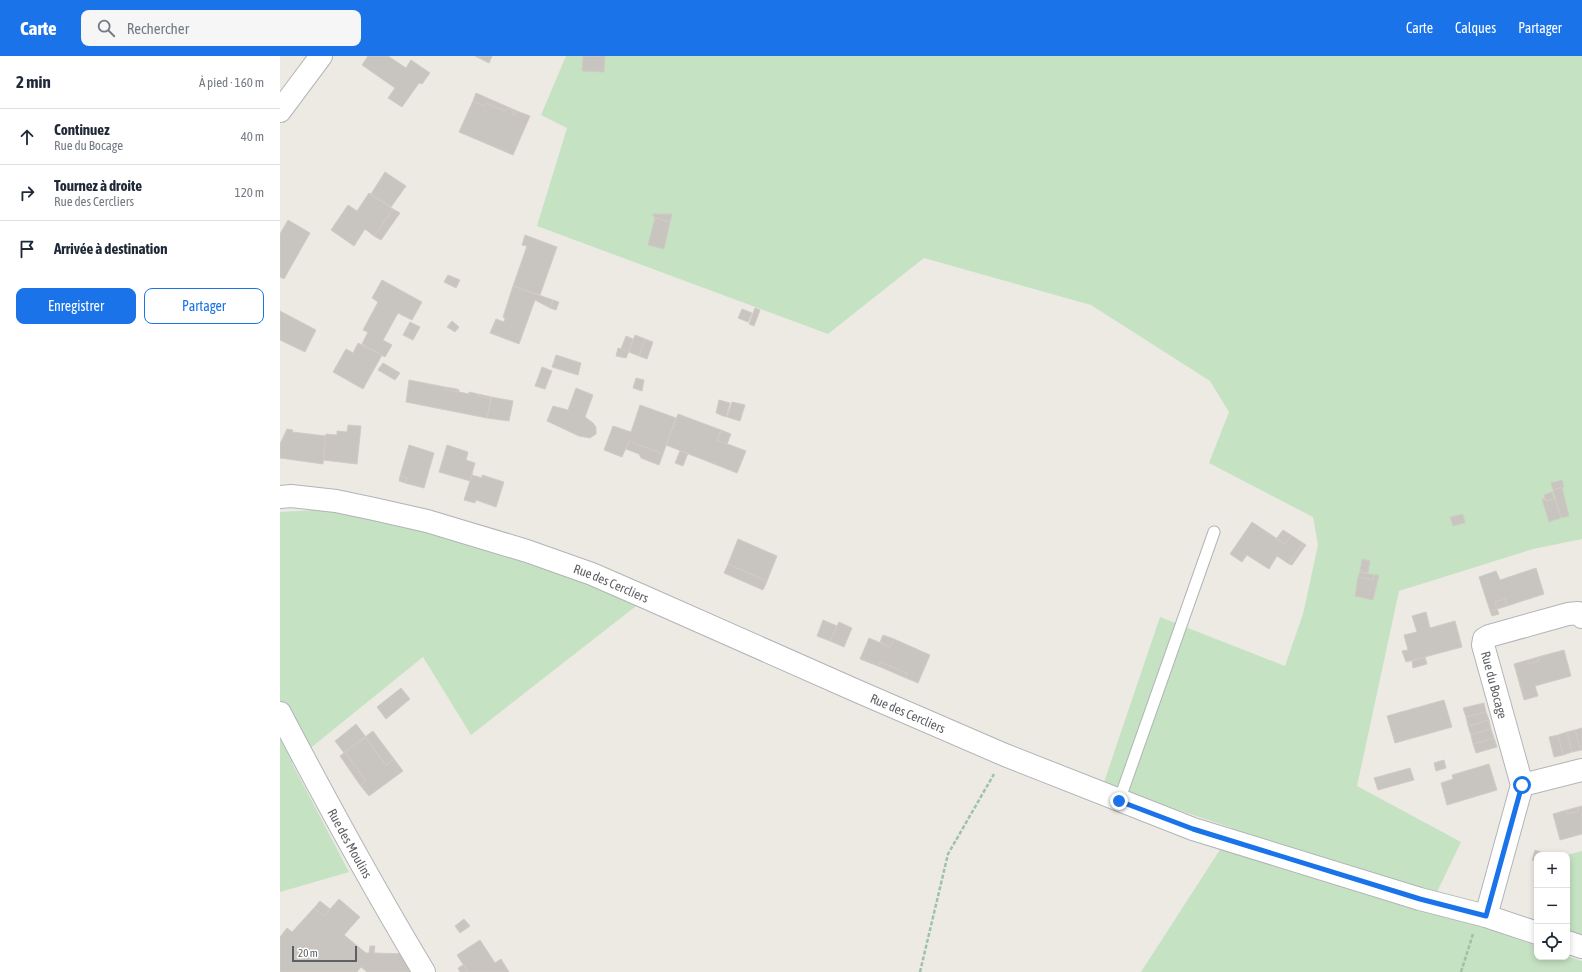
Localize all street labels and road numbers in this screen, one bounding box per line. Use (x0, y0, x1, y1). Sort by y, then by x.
street label: Rue des Cercliers (572, 561, 651, 606)
street label: Rue du Bocage (1478, 650, 1510, 720)
street label: Rue des Cercliers (868, 690, 948, 736)
street label: Rue des Moulins (325, 806, 376, 881)

